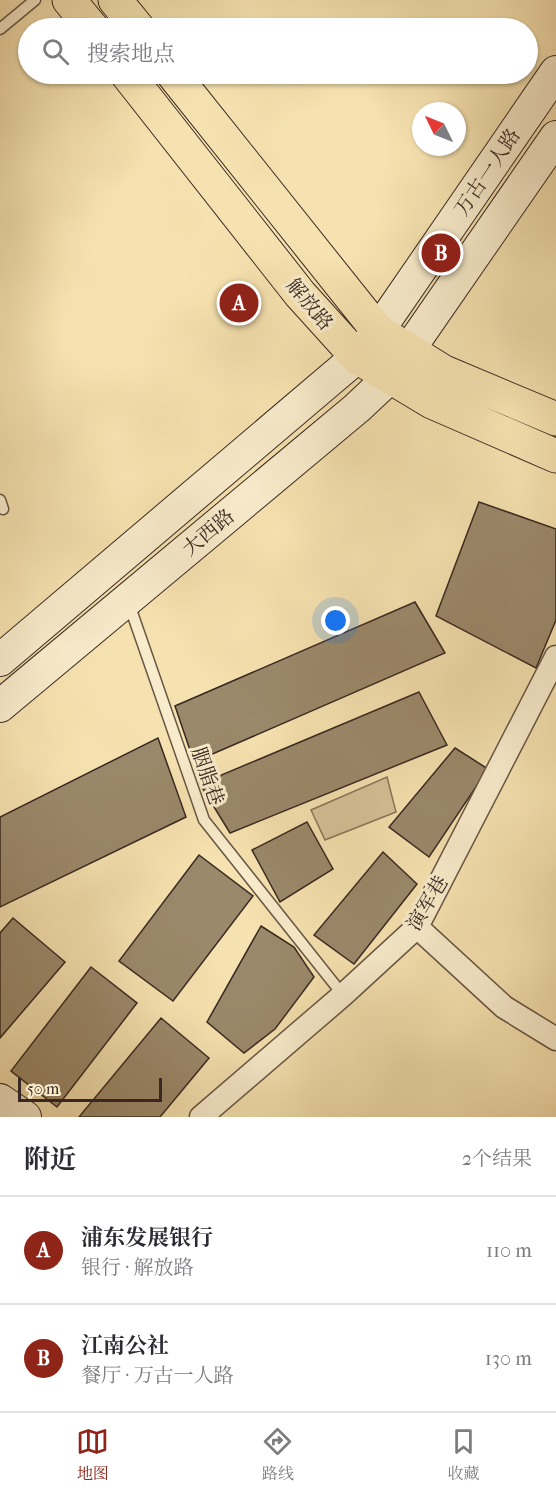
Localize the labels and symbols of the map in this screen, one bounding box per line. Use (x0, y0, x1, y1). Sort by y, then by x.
north arrow (412, 102, 466, 156)
street label: 万古一人路 (450, 124, 525, 220)
pin: B (422, 230, 460, 276)
street label: 解放路 (282, 274, 338, 335)
pin: A (220, 280, 258, 326)
street label: 大西路 (178, 504, 239, 560)
your location (321, 606, 350, 635)
street label: 胭脂巷 (187, 744, 228, 808)
street label: 演军巷 (402, 872, 453, 935)
scale bar (18, 1075, 162, 1102)

